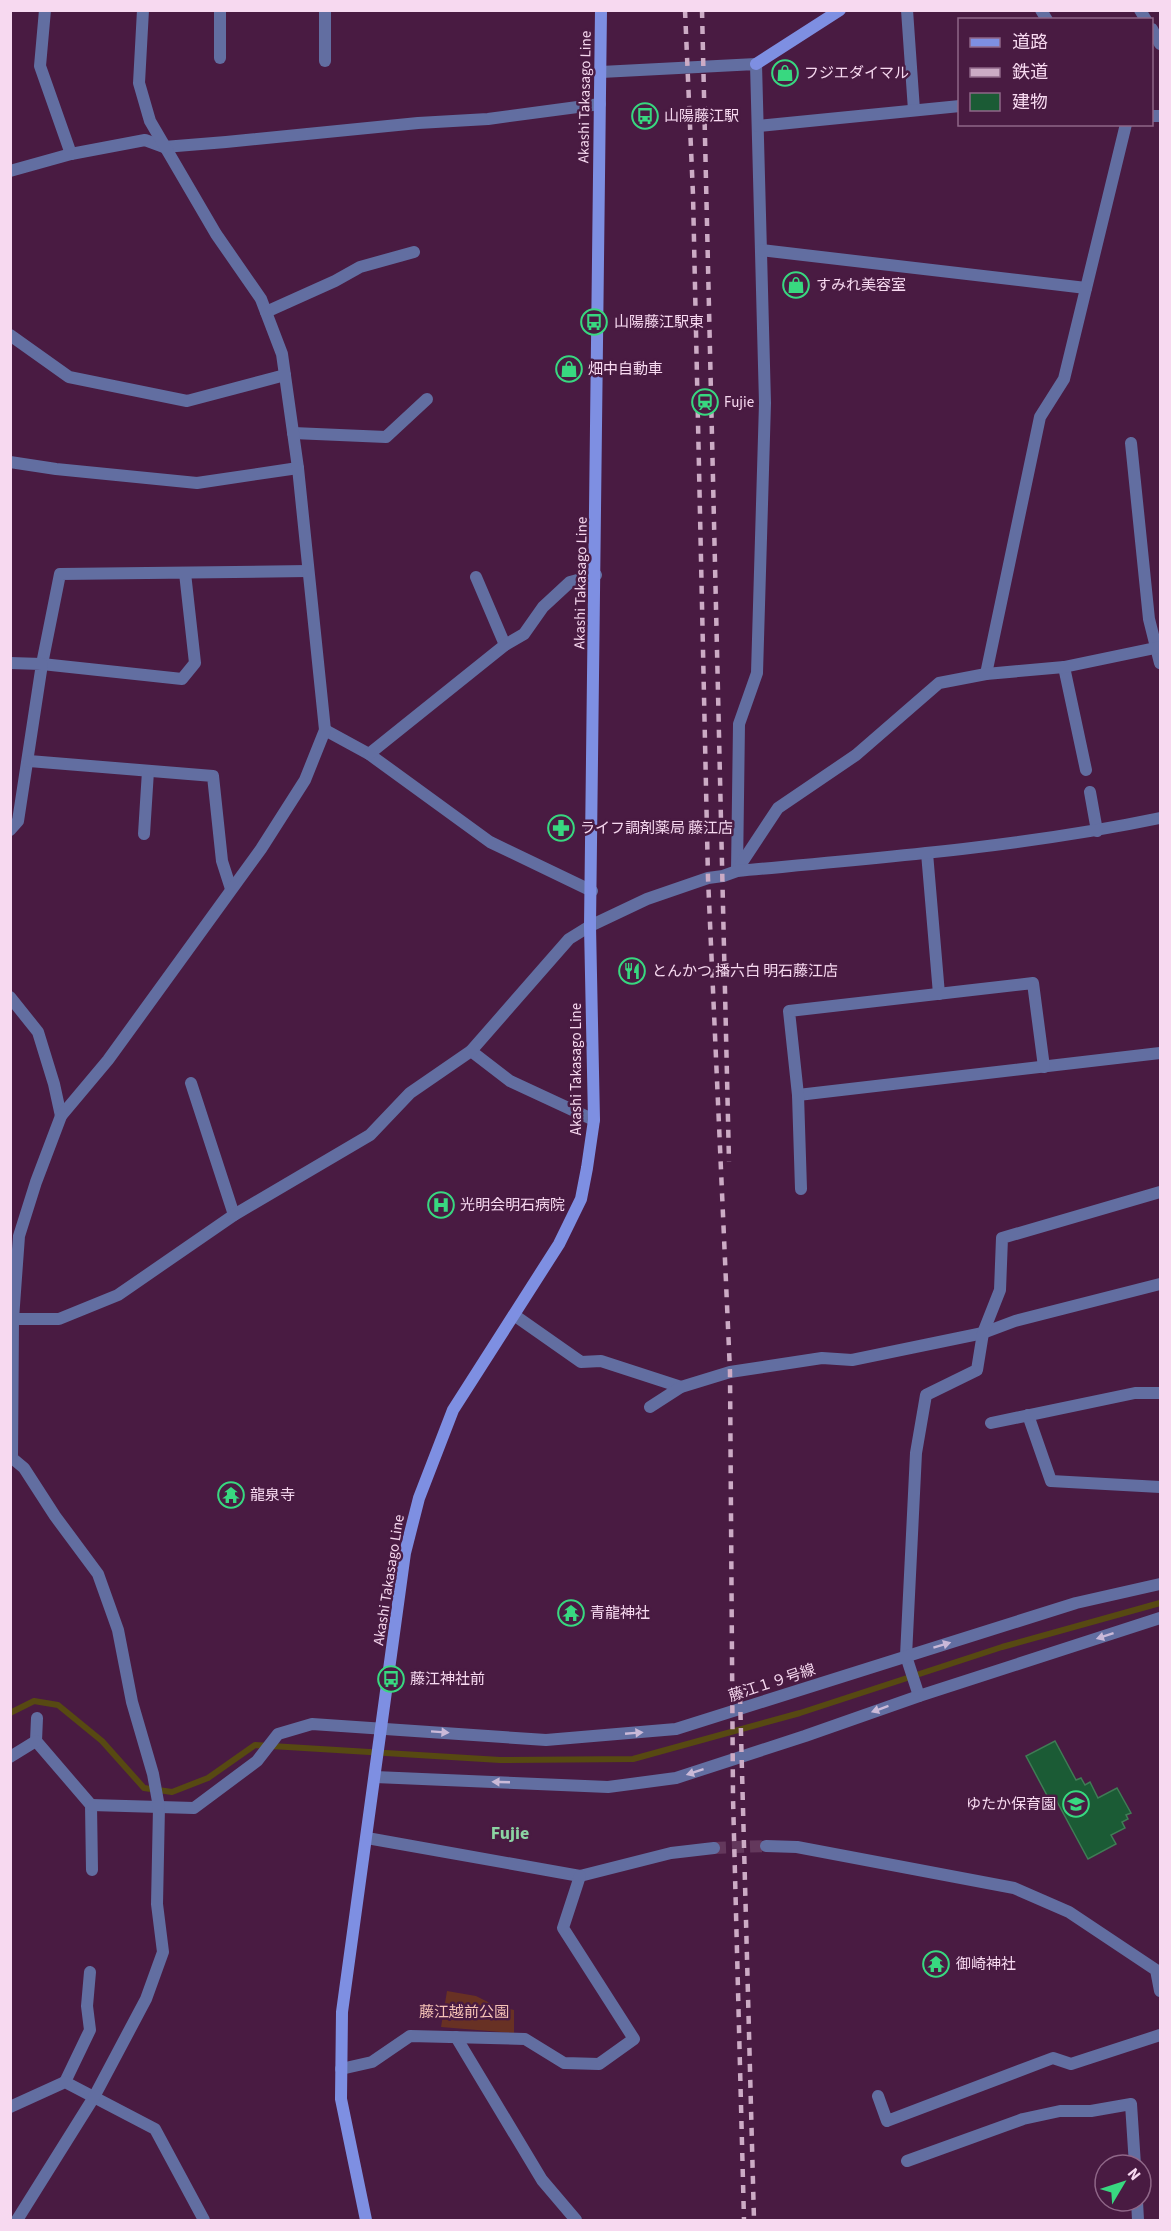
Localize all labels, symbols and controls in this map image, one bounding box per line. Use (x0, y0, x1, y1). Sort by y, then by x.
legend (958, 18, 1153, 126)
text: 道路 (1012, 30, 1048, 55)
street label: Akashi Takasago Line (573, 31, 597, 163)
shop icon: フジエダイマル (770, 58, 800, 88)
text: 鉄道 (1012, 60, 1048, 85)
place label: フジエダイマル (804, 63, 909, 84)
text: 建物 (1012, 90, 1048, 115)
bus stop icon: 山陽藤江駅 (630, 101, 660, 131)
place label: 山陽藤江駅 (664, 106, 739, 127)
shop icon: すみれ美容室 (781, 270, 811, 300)
place label: すみれ美容室 (816, 275, 906, 296)
bus stop icon: 山陽藤江駅東 (579, 307, 609, 337)
place label: 山陽藤江駅東 (614, 312, 704, 333)
shop icon: 畑中自動車 (554, 354, 584, 384)
place label: 畑中自動車 (588, 359, 663, 380)
station icon: Fujie (690, 387, 720, 417)
place label: Fujie (724, 392, 754, 413)
street label: Akashi Takasago Line (569, 517, 593, 649)
pharmacy icon: ライフ調剤薬局 藤江店 (546, 813, 576, 843)
place label: ライフ調剤薬局 藤江店 (580, 818, 733, 839)
restaurant icon: とんかつ 播六白 明石藤江店 (617, 956, 647, 986)
place label: とんかつ 播六白 明石藤江店 (652, 961, 838, 982)
street label: Akashi Takasago Line (566, 1003, 587, 1135)
hospital icon: 光明会明石病院 (426, 1190, 456, 1220)
place label: 光明会明石病院 (460, 1195, 565, 1216)
temple icon: 龍泉寺 (216, 1480, 246, 1510)
place label: 龍泉寺 (250, 1485, 295, 1506)
street label: Akashi Takasago Line (368, 1513, 410, 1647)
temple icon: 青龍神社 (556, 1598, 586, 1628)
place label: 青龍神社 (590, 1603, 650, 1624)
one-way arrow (1096, 1631, 1114, 1641)
one-way arrow (933, 1640, 951, 1649)
street label: 藤江１９号線 (726, 1659, 818, 1707)
bus stop icon: 藤江神社前 (376, 1664, 406, 1694)
place label: 藤江神社前 (410, 1669, 485, 1690)
one-way arrow (871, 1705, 889, 1715)
one-way arrow (430, 1727, 449, 1737)
one-way arrow (625, 1728, 644, 1738)
one-way arrow (686, 1767, 704, 1777)
one-way arrow (492, 1778, 511, 1787)
school or university icon: ゆたか保育園 (1061, 1789, 1091, 1819)
place label: ゆたか保育園 (966, 1794, 1056, 1815)
district label: Fujie (491, 1821, 529, 1846)
temple icon: 御崎神社 (921, 1949, 951, 1979)
place label: 御崎神社 (956, 1954, 1016, 1975)
park label: 藤江越前公園 (419, 2002, 509, 2023)
north arrow (1093, 2153, 1153, 2213)
text: N (1122, 2163, 1146, 2185)

